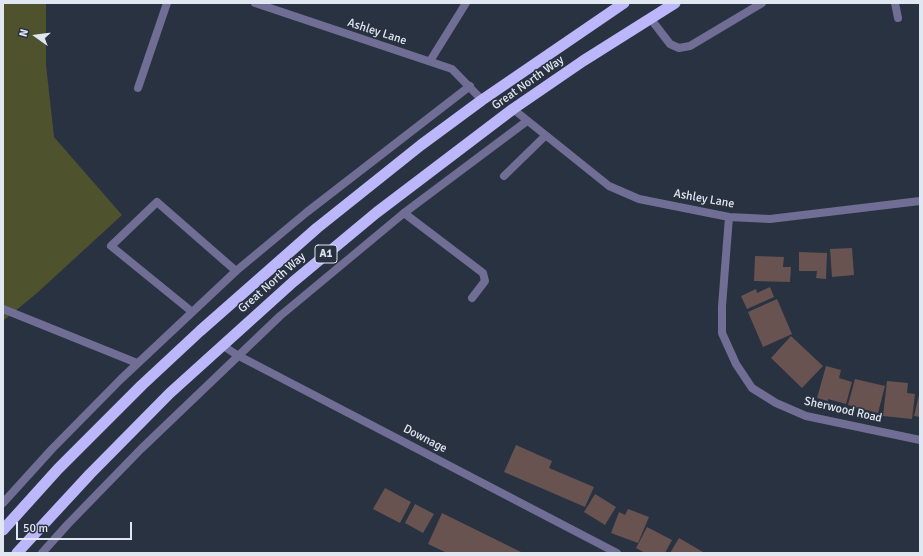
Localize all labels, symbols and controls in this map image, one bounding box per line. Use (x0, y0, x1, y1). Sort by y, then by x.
north arrow (16, 16, 56, 56)
street label: Ashley Lane (346, 16, 408, 48)
text: N (17, 28, 31, 38)
street label: Great North Way (489, 53, 567, 113)
street label: Ashley Lane (673, 187, 735, 211)
road number: A1 (315, 245, 337, 263)
street label: Great North Way (235, 250, 309, 316)
street label: Sherwood Road (803, 394, 883, 426)
street label: Downage (401, 422, 449, 456)
scale bar (18, 514, 134, 540)
text: 50 m (23, 521, 48, 536)

